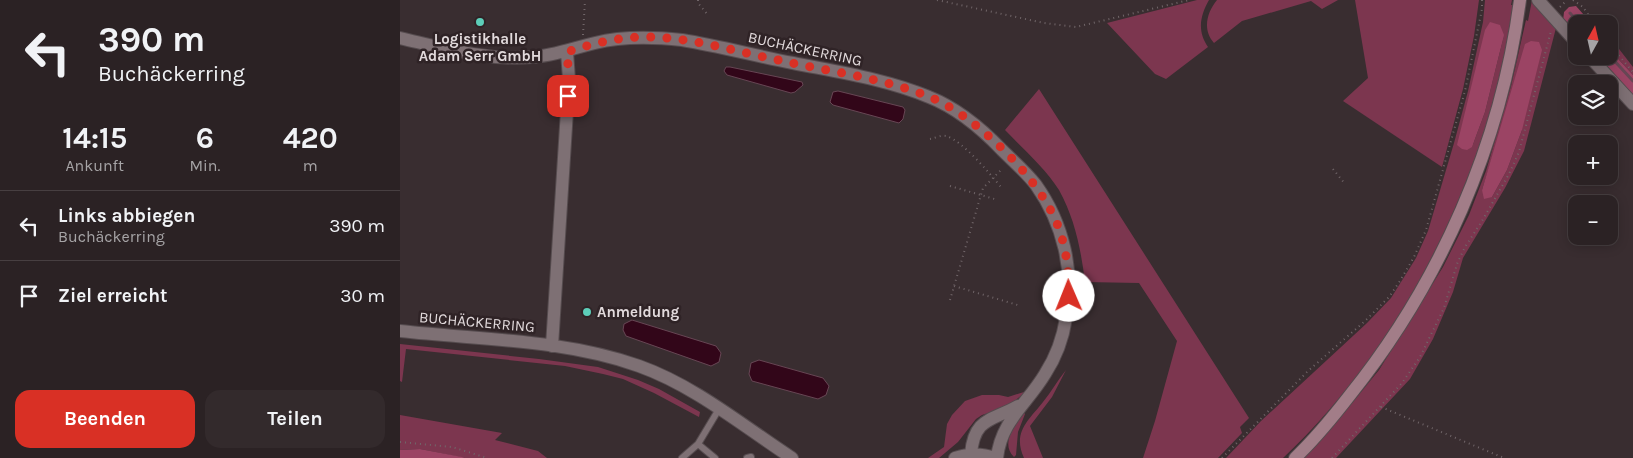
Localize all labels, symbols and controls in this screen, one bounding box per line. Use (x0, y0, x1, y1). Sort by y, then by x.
north arrow (1568, 15, 1618, 65)
map controls (1568, 15, 1618, 245)
marker: Logistikhalle Adam Serr GmbH (474, 16, 486, 28)
text: 390 m (98, 19, 205, 60)
icon: left (15, 20, 80, 85)
street label: BUCHÄCKERRING (746, 28, 864, 70)
place label: Logistikhalle Adam Serr GmbH (419, 30, 541, 65)
text: Buchäckerring (98, 61, 245, 87)
pin (547, 75, 589, 117)
button: layers (1568, 75, 1618, 125)
icon: arrive (554, 82, 582, 110)
text: 14:15 (62, 120, 127, 156)
text: 6 (196, 120, 214, 156)
text: 420 (283, 120, 338, 156)
button: + (1568, 135, 1618, 185)
text: Ankunft (65, 156, 124, 175)
text: Min. (189, 156, 220, 175)
text: m (303, 156, 318, 175)
button: − (1568, 195, 1618, 245)
text: Links abbiegen (58, 205, 195, 227)
icon: left (15, 212, 43, 240)
text: 390 m (329, 215, 385, 237)
text: Buchäckerring (58, 227, 165, 246)
position arrow (1042, 269, 1094, 321)
icon: arrive (15, 282, 43, 310)
text: Ziel erreicht (58, 285, 168, 307)
text: 30 m (340, 285, 385, 307)
place label: Anmeldung (597, 303, 679, 321)
marker: Anmeldung (581, 306, 593, 318)
street label: BUCHÄCKERRING (418, 308, 536, 336)
button: Beenden (15, 390, 195, 448)
button: Teilen (205, 390, 385, 448)

